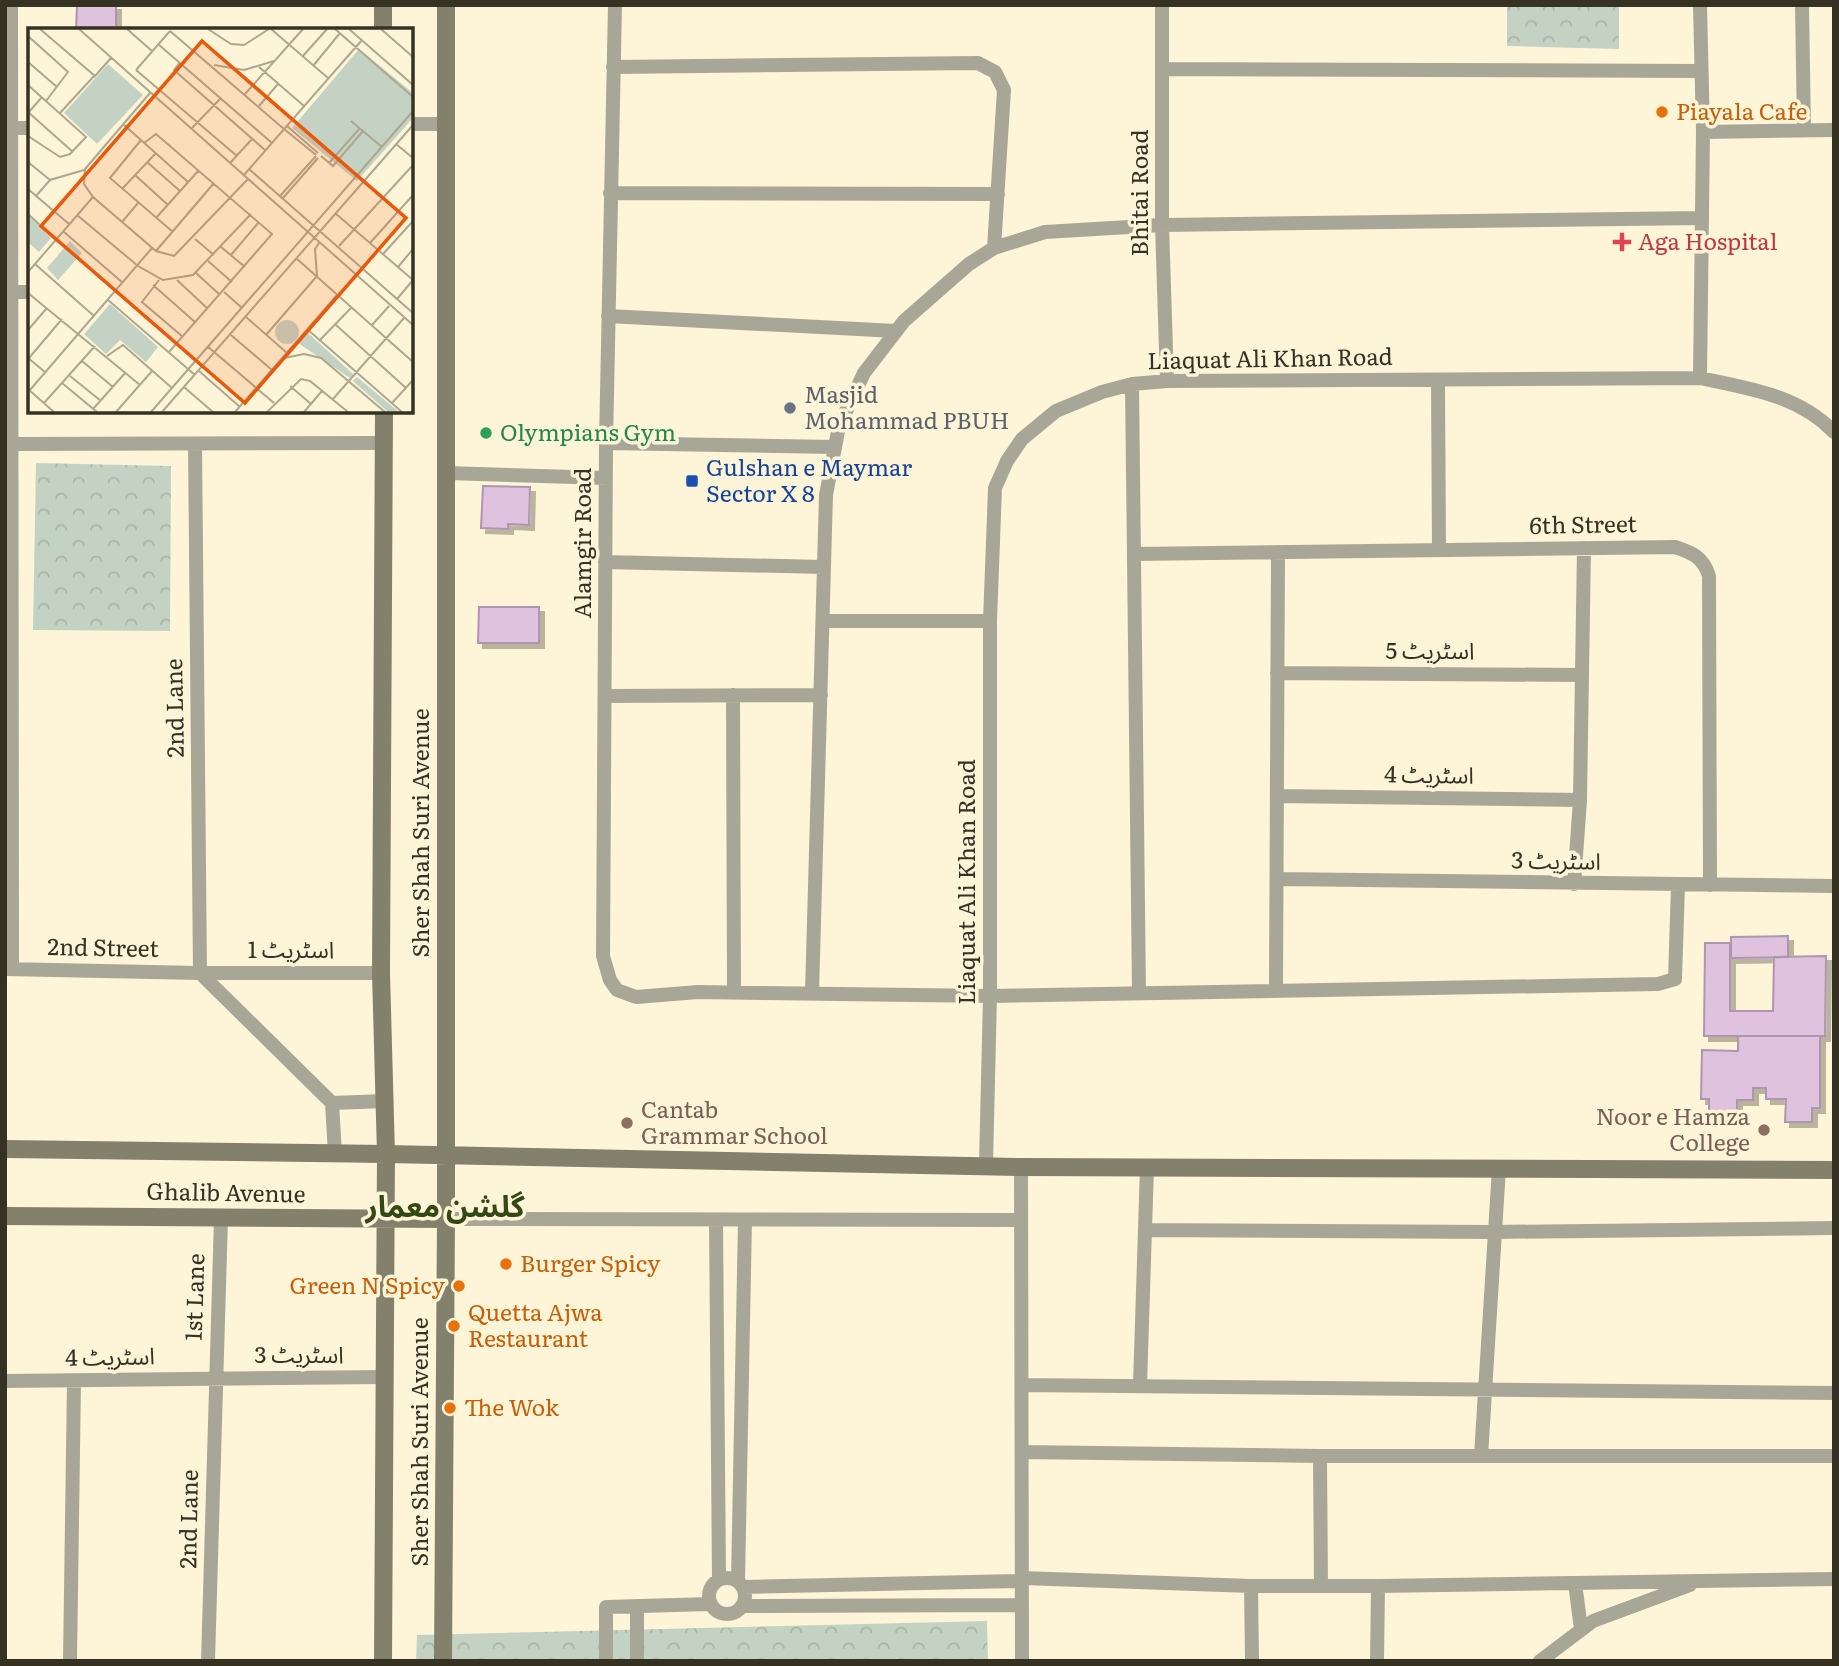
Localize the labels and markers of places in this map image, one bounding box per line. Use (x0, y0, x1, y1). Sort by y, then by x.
place label: Piayala Cafe (1676, 93, 1808, 127)
marker: Piayala Cafe (1654, 104, 1670, 120)
place label: Aga Hospital (1638, 223, 1778, 257)
marker: Aga Hospital (1612, 232, 1632, 252)
place label: Masjid Mohammad PBUH (804, 376, 1009, 436)
marker: Masjid Mohammad PBUH (782, 400, 798, 416)
place label: Olympians Gym (500, 414, 676, 448)
marker: Olympians Gym (478, 425, 494, 441)
place label: Gulshan e Maymar Sector X 8 (706, 449, 912, 509)
marker: Gulshan e Maymar Sector X 8 (684, 473, 700, 489)
place label: Cantab Grammar School (641, 1091, 828, 1151)
place label: Noor e Hamza College (1596, 1098, 1751, 1158)
marker: Cantab Grammar School (619, 1115, 635, 1131)
marker: Noor e Hamza College (1756, 1122, 1772, 1138)
place label: Burger Spicy (520, 1245, 661, 1279)
marker: Burger Spicy (498, 1256, 514, 1272)
place label: Green N Spicy (289, 1267, 446, 1301)
marker: Green N Spicy (451, 1278, 467, 1294)
place label: Quetta Ajwa Restaurant (468, 1294, 603, 1354)
marker: Quetta Ajwa Restaurant (446, 1318, 462, 1334)
place label: The Wok (464, 1389, 560, 1423)
marker: The Wok (442, 1400, 458, 1416)

